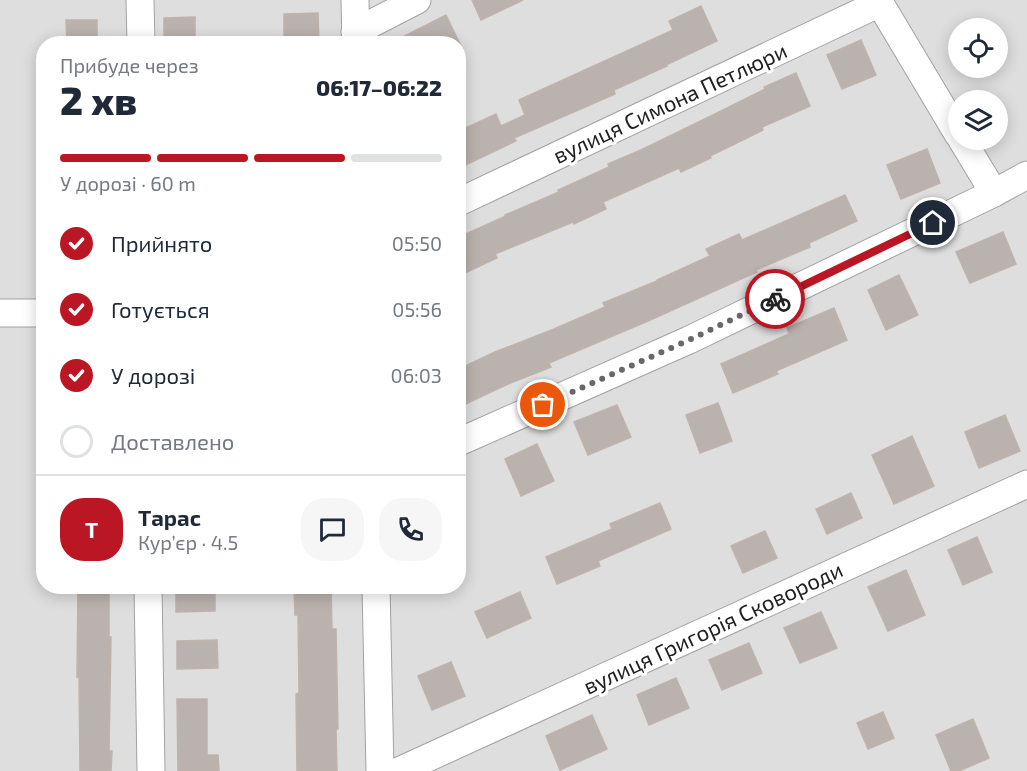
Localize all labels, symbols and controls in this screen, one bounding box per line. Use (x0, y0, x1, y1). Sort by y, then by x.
map controls (948, 18, 1008, 150)
button: locate (948, 18, 1008, 78)
street label: вулиця Симона Петлюри (549, 36, 791, 169)
text: Прибуде через (60, 53, 199, 77)
text: 06:17–06:22 (316, 74, 442, 100)
text: 2 хв (60, 76, 137, 123)
button: layers (948, 90, 1008, 150)
text: У дорозі · 60 m (60, 171, 196, 195)
pin (907, 197, 958, 248)
icon: home (916, 206, 949, 239)
icon: check (60, 227, 93, 260)
text: Прийнято (111, 230, 212, 256)
text: 05:50 (392, 231, 442, 255)
courier (745, 269, 805, 329)
icon: bike (759, 283, 792, 316)
icon: check (60, 293, 93, 326)
text: Готується (111, 296, 210, 322)
text: 05:56 (392, 297, 442, 321)
icon: check (60, 359, 93, 392)
text: У дорозі (111, 362, 195, 388)
text: 06:03 (391, 363, 442, 387)
pin (517, 379, 568, 430)
icon: bag (526, 388, 559, 421)
text: Доставлено (111, 428, 234, 454)
button: chat (301, 498, 364, 561)
button: phone (379, 498, 442, 561)
text: Тарас (138, 504, 201, 530)
text: Т (85, 516, 98, 542)
text: Кур’єр · 4.5 (138, 530, 238, 554)
street label: вулиця Григорія Сковороди (579, 555, 847, 700)

